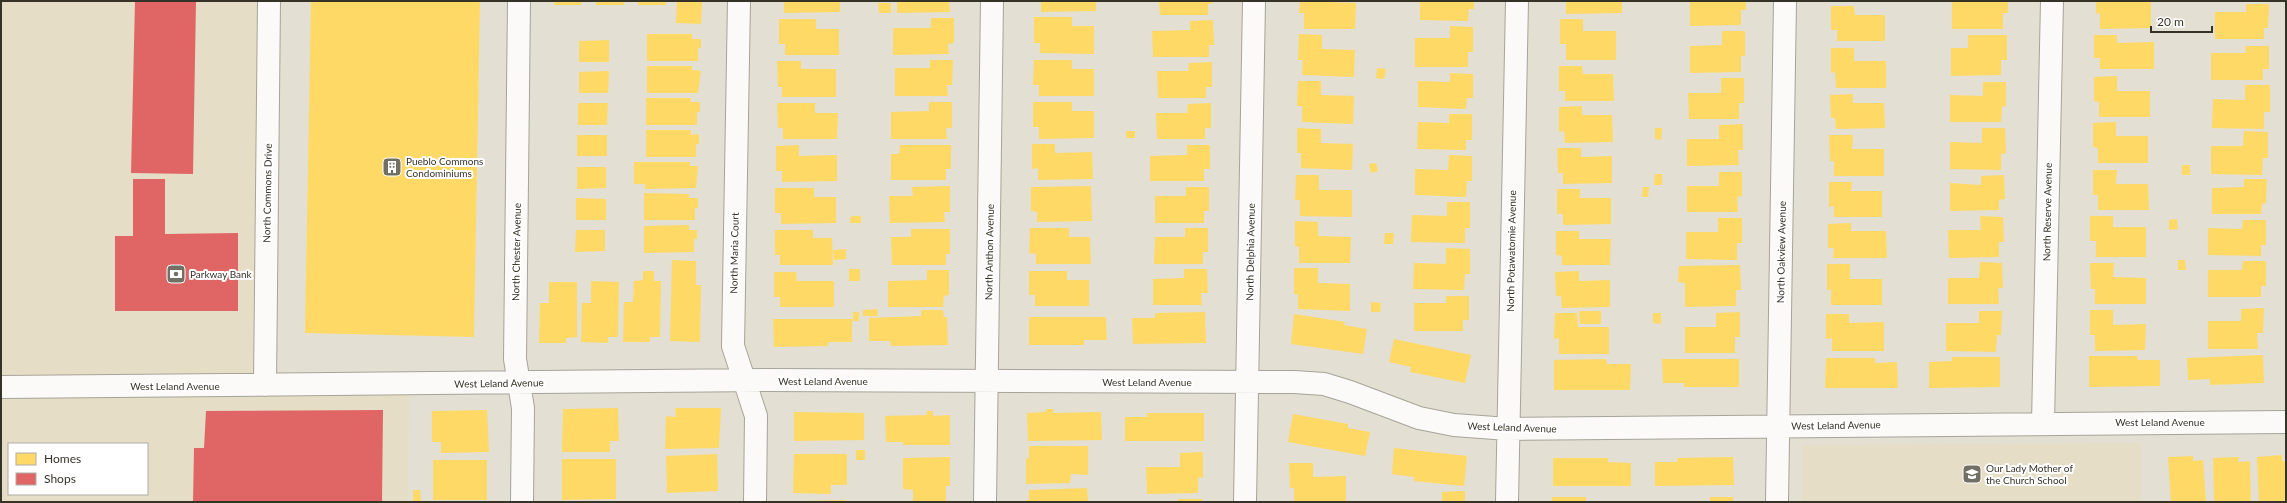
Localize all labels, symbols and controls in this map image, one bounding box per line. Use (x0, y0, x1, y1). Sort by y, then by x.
scale bar (2151, 8, 2212, 34)
text: 20 m (2157, 14, 2184, 29)
street label: North Commons Drive (260, 143, 274, 243)
place label: Pueblo Commons Condominiums (406, 155, 483, 179)
building icon: Pueblo Commons Condominiums (381, 156, 403, 178)
street label: North Reserve Avenue (2040, 163, 2054, 261)
street label: North Potawatomie Avenue (1504, 190, 1518, 312)
street label: North Oakview Avenue (1774, 201, 1788, 303)
street label: North Chester Avenue (509, 203, 523, 301)
street label: North Delphia Avenue (1243, 203, 1257, 301)
street label: North Anthon Avenue (982, 204, 996, 300)
street label: North Maria Court (727, 212, 741, 294)
bank icon: Parkway Bank (165, 263, 187, 285)
place label: Parkway Bank (190, 268, 253, 280)
street label: West Leland Avenue (778, 375, 868, 387)
street label: West Leland Avenue (454, 376, 544, 390)
street label: West Leland Avenue (1102, 376, 1192, 388)
street label: West Leland Avenue (130, 380, 220, 392)
street label: West Leland Avenue (2115, 416, 2205, 428)
street label: West Leland Avenue (1791, 418, 1881, 432)
street label: West Leland Avenue (1467, 419, 1557, 435)
legend (8, 443, 148, 495)
text: Homes (44, 451, 81, 466)
place label: Our Lady Mother of the Church School (1986, 462, 2073, 486)
school or university icon: Our Lady Mother of the Church School (1961, 463, 1983, 485)
text: Shops (44, 471, 76, 486)

